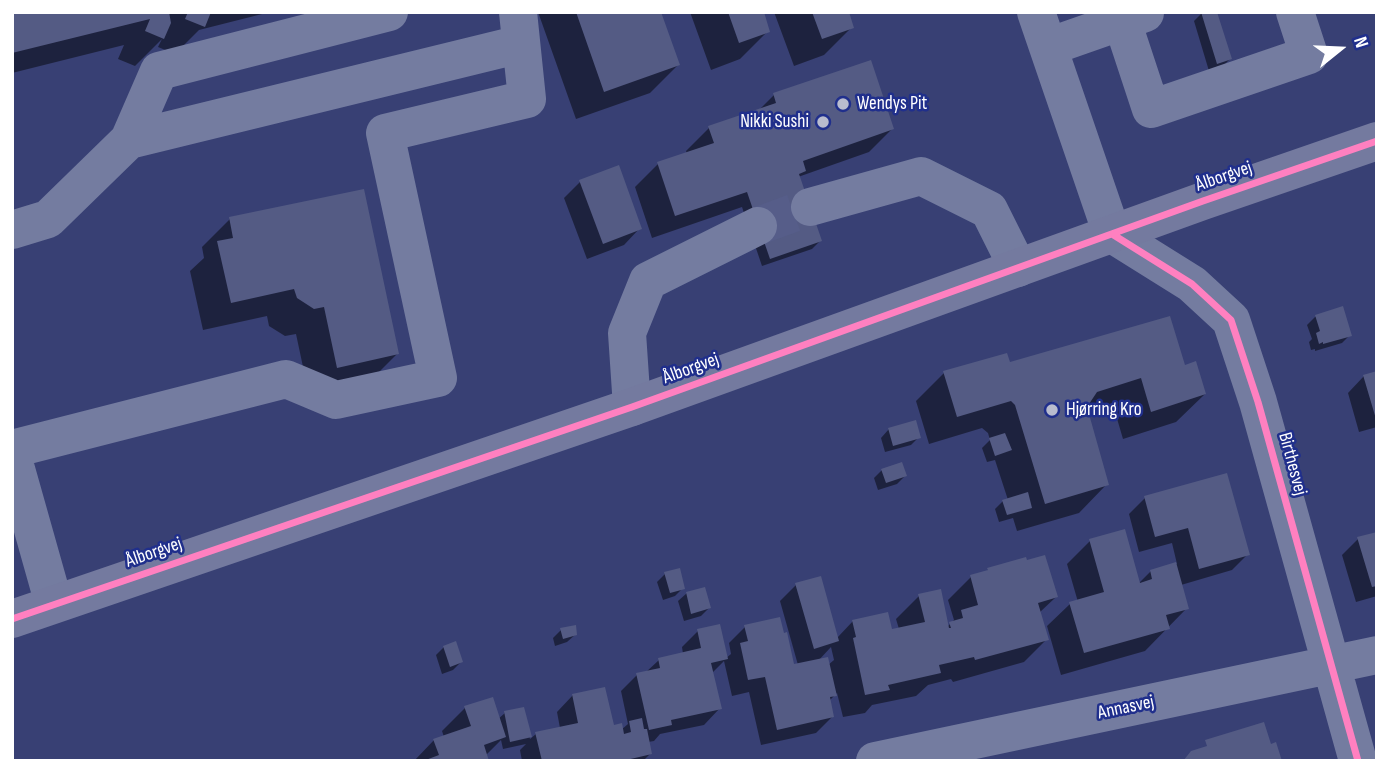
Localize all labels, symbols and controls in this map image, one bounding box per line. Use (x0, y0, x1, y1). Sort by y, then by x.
north arrow (1305, 14, 1375, 84)
text: N (1348, 34, 1373, 51)
place label: Wendys Pit (857, 93, 927, 115)
marker: Wendys Pit (835, 96, 851, 112)
place label: Nikki Sushi (740, 111, 809, 133)
marker: Nikki Sushi (815, 114, 831, 130)
street label: Ålborgvej (1193, 157, 1255, 197)
street label: Ålborgvej (660, 348, 722, 390)
place label: Hjørring Kro (1066, 399, 1142, 421)
marker: Hjørring Kro (1044, 402, 1060, 418)
street label: Birthesvej (1273, 430, 1311, 498)
street label: Ålborgvej (123, 533, 185, 573)
street label: Annasvej (1096, 691, 1156, 725)

